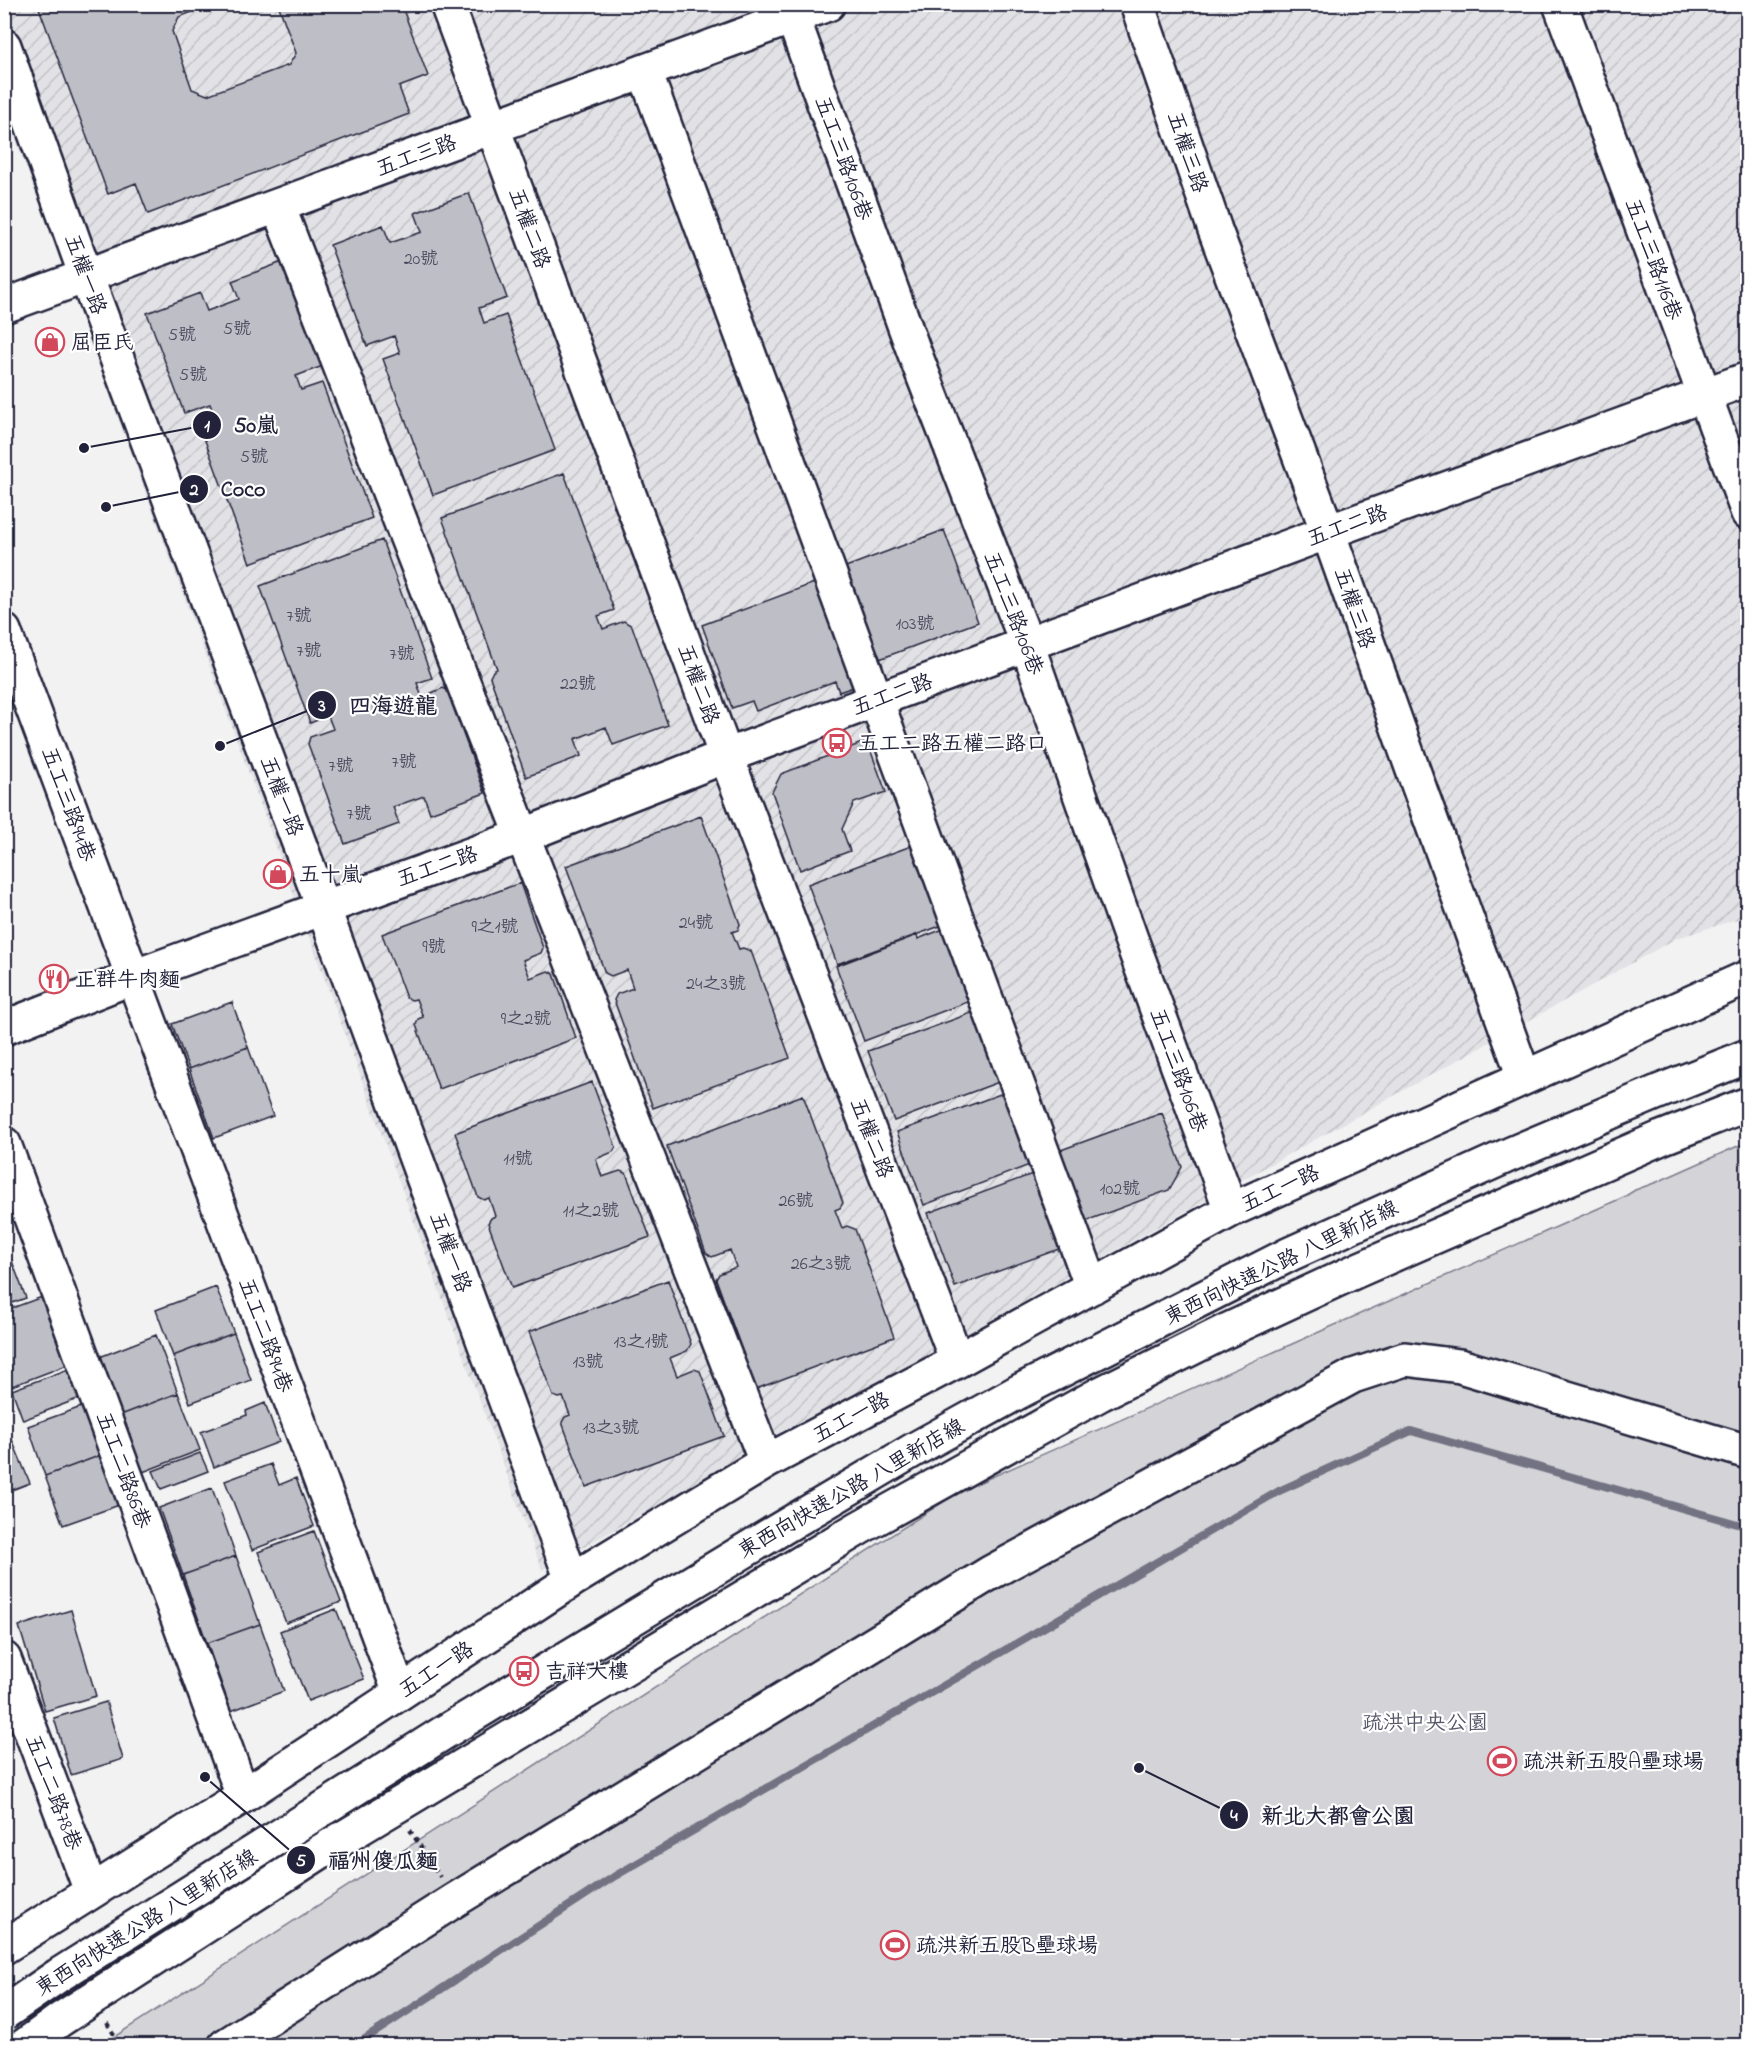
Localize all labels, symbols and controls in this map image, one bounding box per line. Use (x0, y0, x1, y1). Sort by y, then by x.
street label: 五工三路106巷 (806, 92, 878, 225)
street label: 五權三路 (1158, 108, 1214, 197)
street label: 五工三路 (372, 128, 461, 185)
street label: 五權二路 (500, 184, 557, 273)
street label: 五工三路116巷 (1616, 195, 1688, 325)
street label: 五權一路 (56, 230, 113, 319)
house number: 20號 (404, 247, 438, 273)
house number: 5號 (223, 317, 251, 343)
house number: 5號 (168, 323, 196, 349)
shop icon: 屈臣氏 (34, 326, 66, 358)
place label: 屈臣氏 (71, 329, 134, 359)
house number: 5號 (179, 363, 207, 389)
callout: 50嵐 (192, 405, 290, 445)
text: 50嵐 (234, 411, 278, 443)
text: 1 (204, 414, 210, 440)
house number: 5號 (240, 445, 268, 471)
callout: Coco (179, 469, 277, 509)
text: Coco (221, 475, 265, 507)
text: 2 (189, 478, 199, 504)
street label: 五工二路 (1303, 498, 1392, 555)
street label: 五工三路106巷 (975, 548, 1049, 680)
street label: 五權三路 (1325, 564, 1381, 653)
house number: 7號 (286, 604, 312, 630)
house number: 103號 (896, 612, 934, 638)
house number: 7號 (296, 639, 322, 665)
street label: 五權二路 (669, 640, 726, 729)
house number: 7號 (389, 642, 415, 668)
street label: 五工二路 (848, 667, 937, 724)
house number: 22號 (560, 672, 596, 698)
callout: 四海遊龍 (307, 685, 449, 725)
text: 四海遊龍 (349, 692, 437, 724)
text: 3 (317, 694, 326, 720)
bus stop icon: 五工二路五權二路口 (821, 727, 853, 759)
place label: 五工二路五權二路口 (858, 730, 1047, 760)
street label: 五工三路94巷 (33, 743, 102, 866)
house number: 7號 (391, 750, 417, 776)
street label: 五權一路 (251, 752, 309, 841)
house number: 7號 (328, 754, 354, 780)
house number: 7號 (346, 802, 372, 828)
street label: 五工二路 (393, 840, 482, 896)
shop icon: 五十嵐 (262, 858, 294, 890)
place label: 五十嵐 (299, 861, 362, 891)
house number: 24號 (679, 911, 713, 937)
house number: 9之1號 (471, 915, 519, 941)
house number: 9號 (422, 935, 446, 961)
restaurant icon: 正群牛肉麵 (38, 963, 70, 995)
place label: 正群牛肉麵 (75, 966, 180, 996)
house number: 24之3號 (686, 972, 746, 998)
street label: 五工三路106巷 (1141, 1004, 1213, 1137)
house number: 9之2號 (501, 1007, 551, 1033)
street label: 五權二路 (841, 1094, 899, 1183)
house number: 11號 (503, 1147, 533, 1173)
street label: 五工一路 (1236, 1158, 1325, 1221)
house number: 102號 (1100, 1177, 1140, 1203)
house number: 26號 (779, 1189, 813, 1215)
street label: 東西向快速公路 八里新店線 (1160, 1194, 1404, 1334)
house number: 11之2號 (563, 1199, 619, 1225)
street label: 五權一路 (421, 1208, 478, 1297)
house number: 26之3號 (791, 1252, 851, 1278)
street label: 五工二路94巷 (230, 1274, 299, 1397)
house number: 13之1號 (614, 1330, 668, 1356)
house number: 13號 (572, 1350, 604, 1376)
street label: 五工一路 (808, 1386, 896, 1452)
street label: 五工二路86巷 (87, 1408, 157, 1533)
street label: 東西向快速公路 八里新店線 (733, 1412, 971, 1567)
house number: 13之3號 (583, 1416, 639, 1442)
street label: 五工一路 (394, 1635, 480, 1706)
bus stop icon: 吉祥大樓 (508, 1655, 540, 1687)
place label: 吉祥大樓 (545, 1658, 629, 1688)
park label: 疏洪中央公園 (1362, 1709, 1488, 1739)
street label: 五工二路78巷 (16, 1731, 88, 1855)
sports icon: 疏洪新五股A壘球場 (1486, 1745, 1518, 1777)
place label: 疏洪新五股A壘球場 (1523, 1748, 1704, 1778)
callout: 新北大都會公園 (1219, 1795, 1427, 1835)
text: 新北大都會公園 (1261, 1802, 1415, 1834)
text: 4 (1230, 1804, 1238, 1830)
callout: 福州傻瓜麵 (286, 1840, 450, 1880)
street label: 東西向快速公路 八里新店線 (30, 1843, 264, 2005)
text: 福州傻瓜麵 (328, 1847, 438, 1879)
text: 5 (296, 1849, 307, 1875)
sports icon: 疏洪新五股B壘球場 (879, 1929, 911, 1961)
place label: 疏洪新五股B壘球場 (916, 1932, 1098, 1962)

